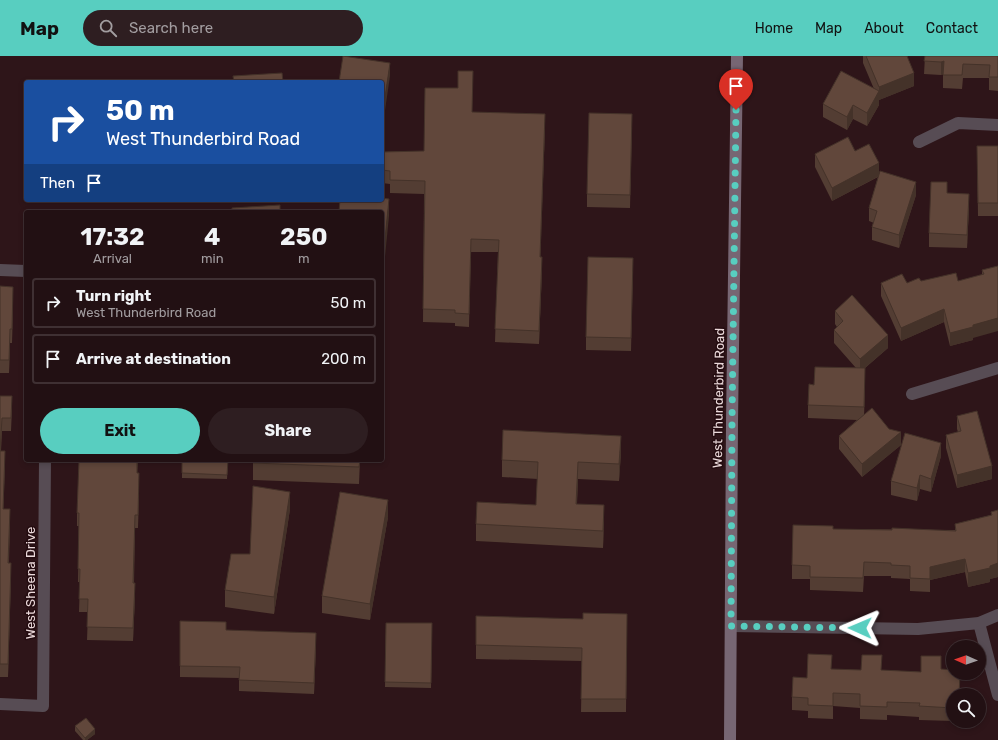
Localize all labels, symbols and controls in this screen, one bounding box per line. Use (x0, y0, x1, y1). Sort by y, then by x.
search box (83, 10, 363, 46)
text: Map (20, 17, 59, 40)
icon: search (97, 17, 119, 39)
text: Search here (129, 19, 213, 37)
text: Home (755, 20, 793, 37)
text: Map (815, 20, 842, 37)
text: About (864, 20, 904, 37)
text: Contact (926, 20, 978, 37)
pin (719, 69, 753, 110)
icon: arrive (725, 75, 747, 97)
text: 50 m (106, 94, 175, 127)
icon: right (40, 96, 92, 148)
text: West Thunderbird Road (106, 128, 300, 150)
icon: arrive (83, 172, 105, 194)
text: Then (40, 174, 75, 192)
text: 17:32 (80, 223, 145, 251)
text: 4 (204, 223, 221, 251)
text: 250 (280, 223, 328, 251)
text: Arrival (93, 251, 132, 266)
text: min (201, 251, 224, 266)
text: m (298, 251, 310, 266)
text: Turn right (76, 287, 151, 305)
icon: right (42, 292, 64, 314)
text: 50 m (331, 294, 366, 312)
text: West Thunderbird Road (76, 305, 216, 320)
street label: West Thunderbird Road (710, 328, 727, 468)
icon: arrive (42, 348, 64, 370)
text: Arrive at destination (76, 350, 231, 368)
text: 200 m (321, 350, 366, 368)
button: Exit (40, 408, 200, 454)
button: Share (208, 408, 368, 454)
street label: West Sheena Drive (23, 527, 38, 639)
position arrow (839, 607, 881, 649)
north arrow (946, 640, 986, 680)
map controls (946, 640, 986, 728)
button: search (946, 688, 986, 728)

